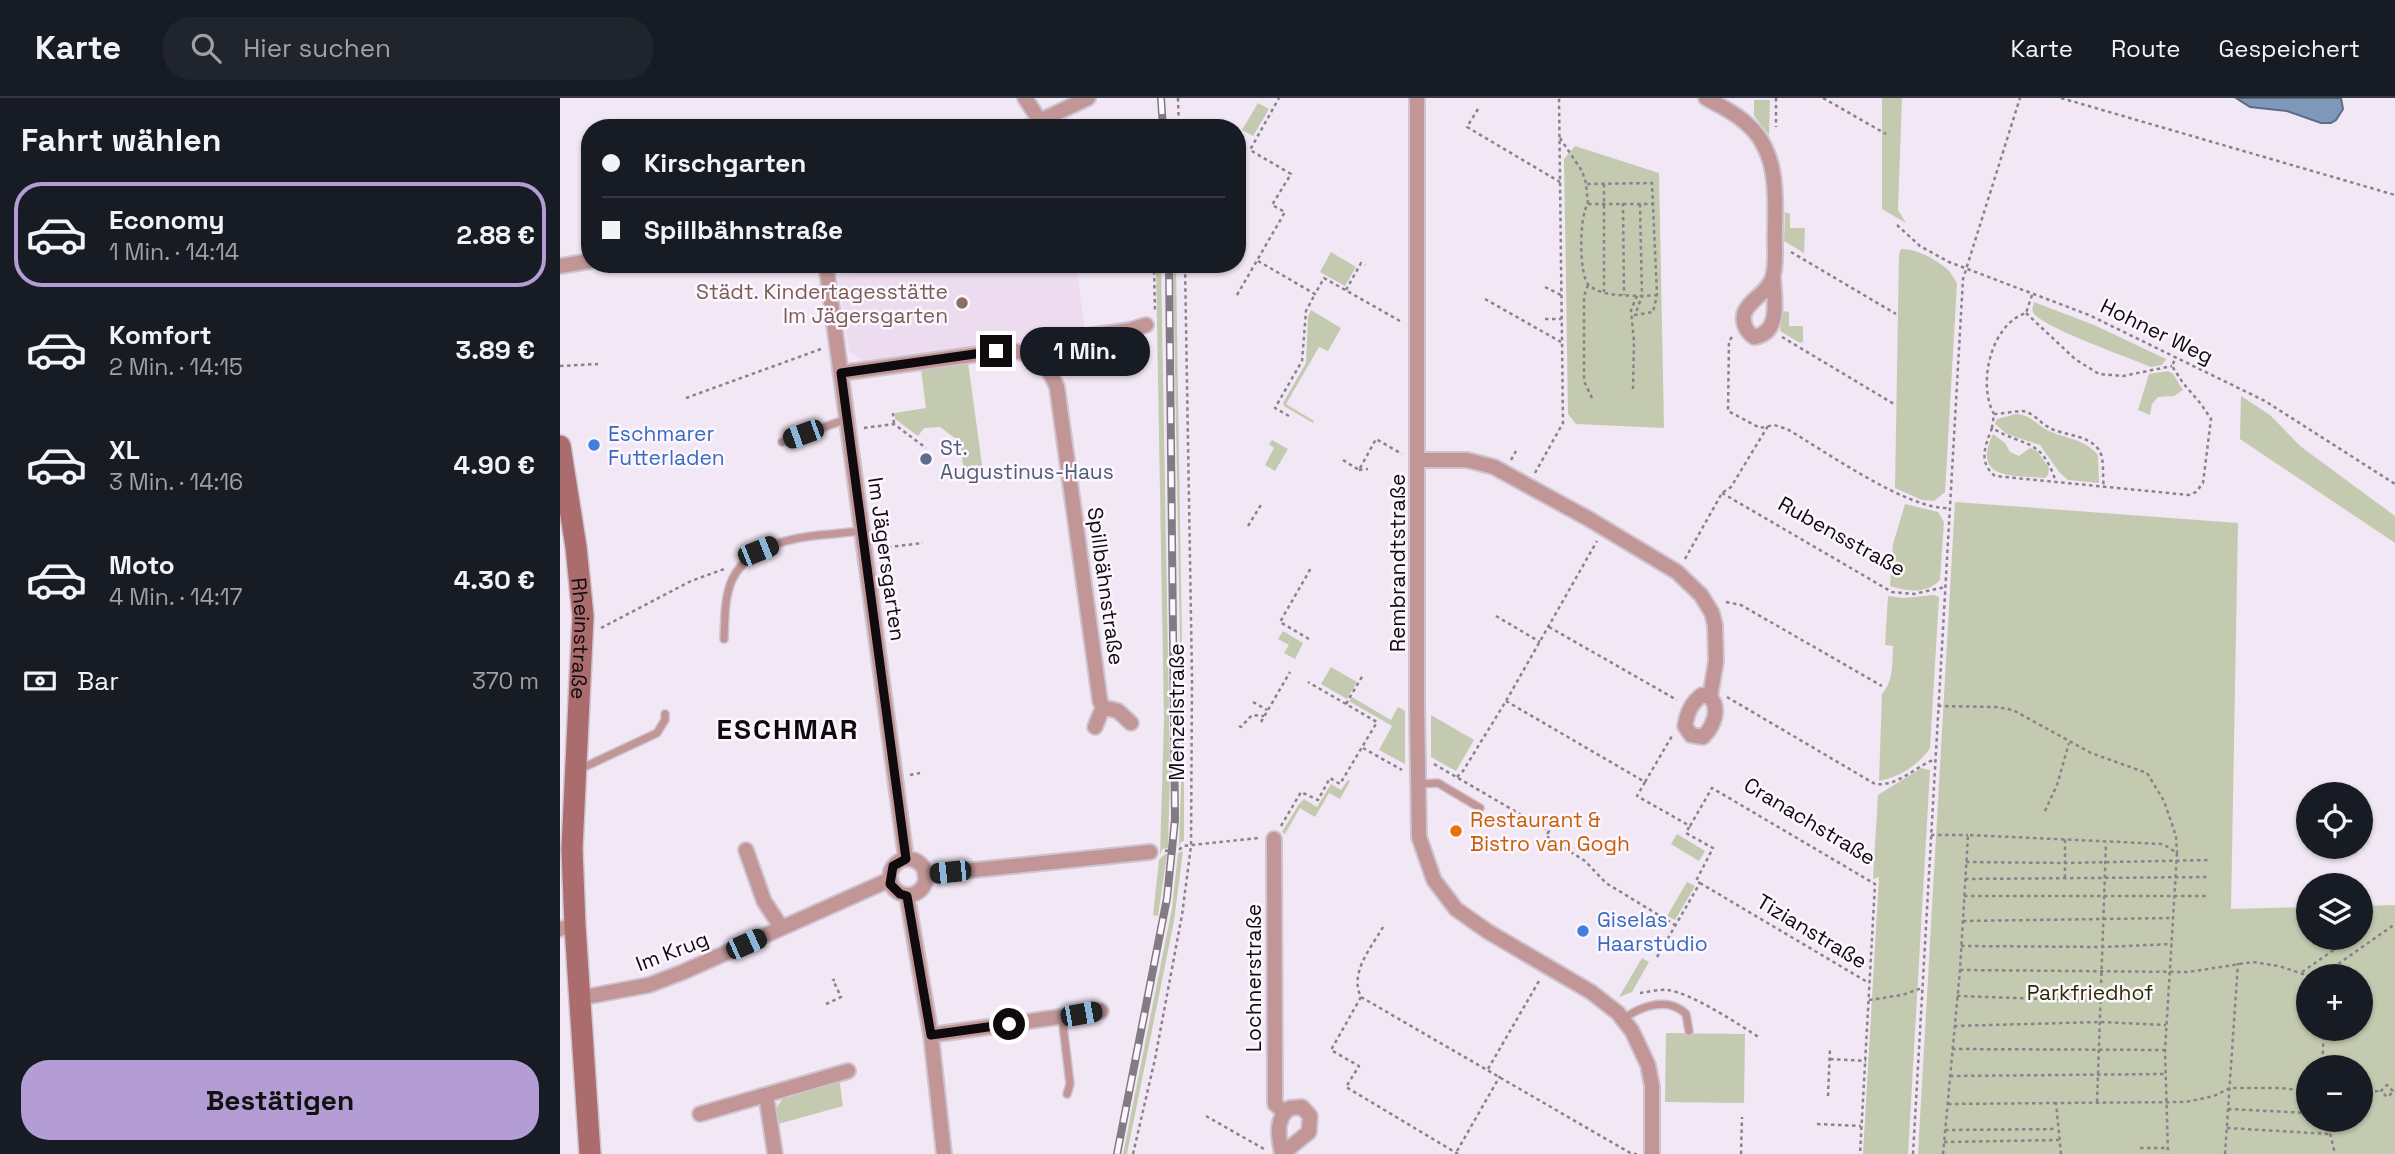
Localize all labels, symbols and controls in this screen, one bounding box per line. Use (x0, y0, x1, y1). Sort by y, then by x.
search box (163, 17, 653, 80)
text: Karte (35, 27, 121, 69)
icon: search (187, 29, 225, 67)
text: Hier suchen (243, 31, 391, 65)
text: Karte (2011, 33, 2073, 64)
text: Route (2111, 33, 2180, 64)
text: Gespeichert (2218, 33, 2360, 64)
text: Fahrt wählen (21, 120, 221, 160)
text: Kirschgarten (644, 146, 806, 180)
icon: car (25, 203, 88, 266)
text: Economy (109, 203, 225, 237)
text: Spillbähnstraße (644, 213, 843, 247)
text: 2.88 € (456, 218, 535, 252)
text: 1 Min. · 14:14 (109, 237, 239, 267)
place label: Städt. Kindertagesstätte Im Jägersgarten (696, 278, 948, 329)
street label: Hohner Weg (2096, 292, 2218, 370)
marker: Städt. Kindertagesstätte Im Jägersgarten (954, 295, 970, 311)
icon: car (25, 318, 88, 381)
text: Komfort (109, 318, 212, 352)
callout: 1 Min. (1020, 327, 1150, 376)
text: 3.89 € (456, 333, 535, 367)
route end (980, 335, 1012, 367)
text: 1 Min. (1053, 336, 1117, 366)
text: 2 Min. · 14:15 (109, 352, 243, 382)
car (780, 417, 827, 451)
place label: Eschmarer Futterladen (608, 420, 725, 471)
icon: car (25, 433, 88, 496)
text: XL (109, 433, 140, 467)
place label: St. Augustinus-Haus (940, 434, 1114, 485)
marker: Eschmarer Futterladen (586, 437, 602, 453)
text: 4.90 € (454, 448, 535, 482)
marker: St. Augustinus-Haus (918, 451, 934, 467)
text: 3 Min. · 14:16 (109, 467, 243, 497)
street label: Rembrandtstraße (1384, 474, 1411, 652)
street label: Im Jägersgarten (862, 475, 912, 643)
street label: Rubensstraße (1773, 490, 1911, 582)
street label: Spillbähnstraße (1082, 505, 1130, 667)
car (735, 533, 782, 569)
icon: car (25, 548, 88, 611)
text: Moto (109, 548, 175, 582)
text: 4.30 € (454, 563, 535, 597)
street label: Rheinstraße (566, 576, 596, 700)
text: 4 Min. · 14:17 (109, 582, 243, 612)
street label: Menzelstraße (1163, 643, 1190, 781)
icon: cash (21, 662, 59, 700)
text: Bar (77, 664, 119, 698)
text: 370 m (472, 666, 539, 696)
district label: ESCHMAR (716, 711, 860, 747)
street label: Cranachstraße (1739, 771, 1881, 871)
map controls (2296, 782, 2373, 1132)
button: locate (2296, 782, 2373, 859)
place label: Restaurant & Bistro van Gogh (1470, 806, 1630, 857)
marker: Restaurant & Bistro van Gogh (1448, 823, 1464, 839)
car (929, 859, 972, 885)
button: layers (2296, 873, 2373, 950)
street label: Tizianstraße (1752, 887, 1872, 975)
street label: Lochnerstraße (1240, 904, 1267, 1052)
place label: Giselas Haarstudio (1597, 906, 1708, 957)
marker: Giselas Haarstudio (1575, 923, 1591, 939)
street label: Im Krug (632, 925, 712, 977)
car (723, 926, 770, 962)
button: + (2296, 964, 2373, 1041)
park label: Parkfriedhof (2027, 979, 2153, 1006)
car (1059, 1000, 1104, 1028)
route start (993, 1008, 1025, 1040)
button: − (2296, 1055, 2373, 1132)
button: Bestätigen (21, 1060, 539, 1140)

